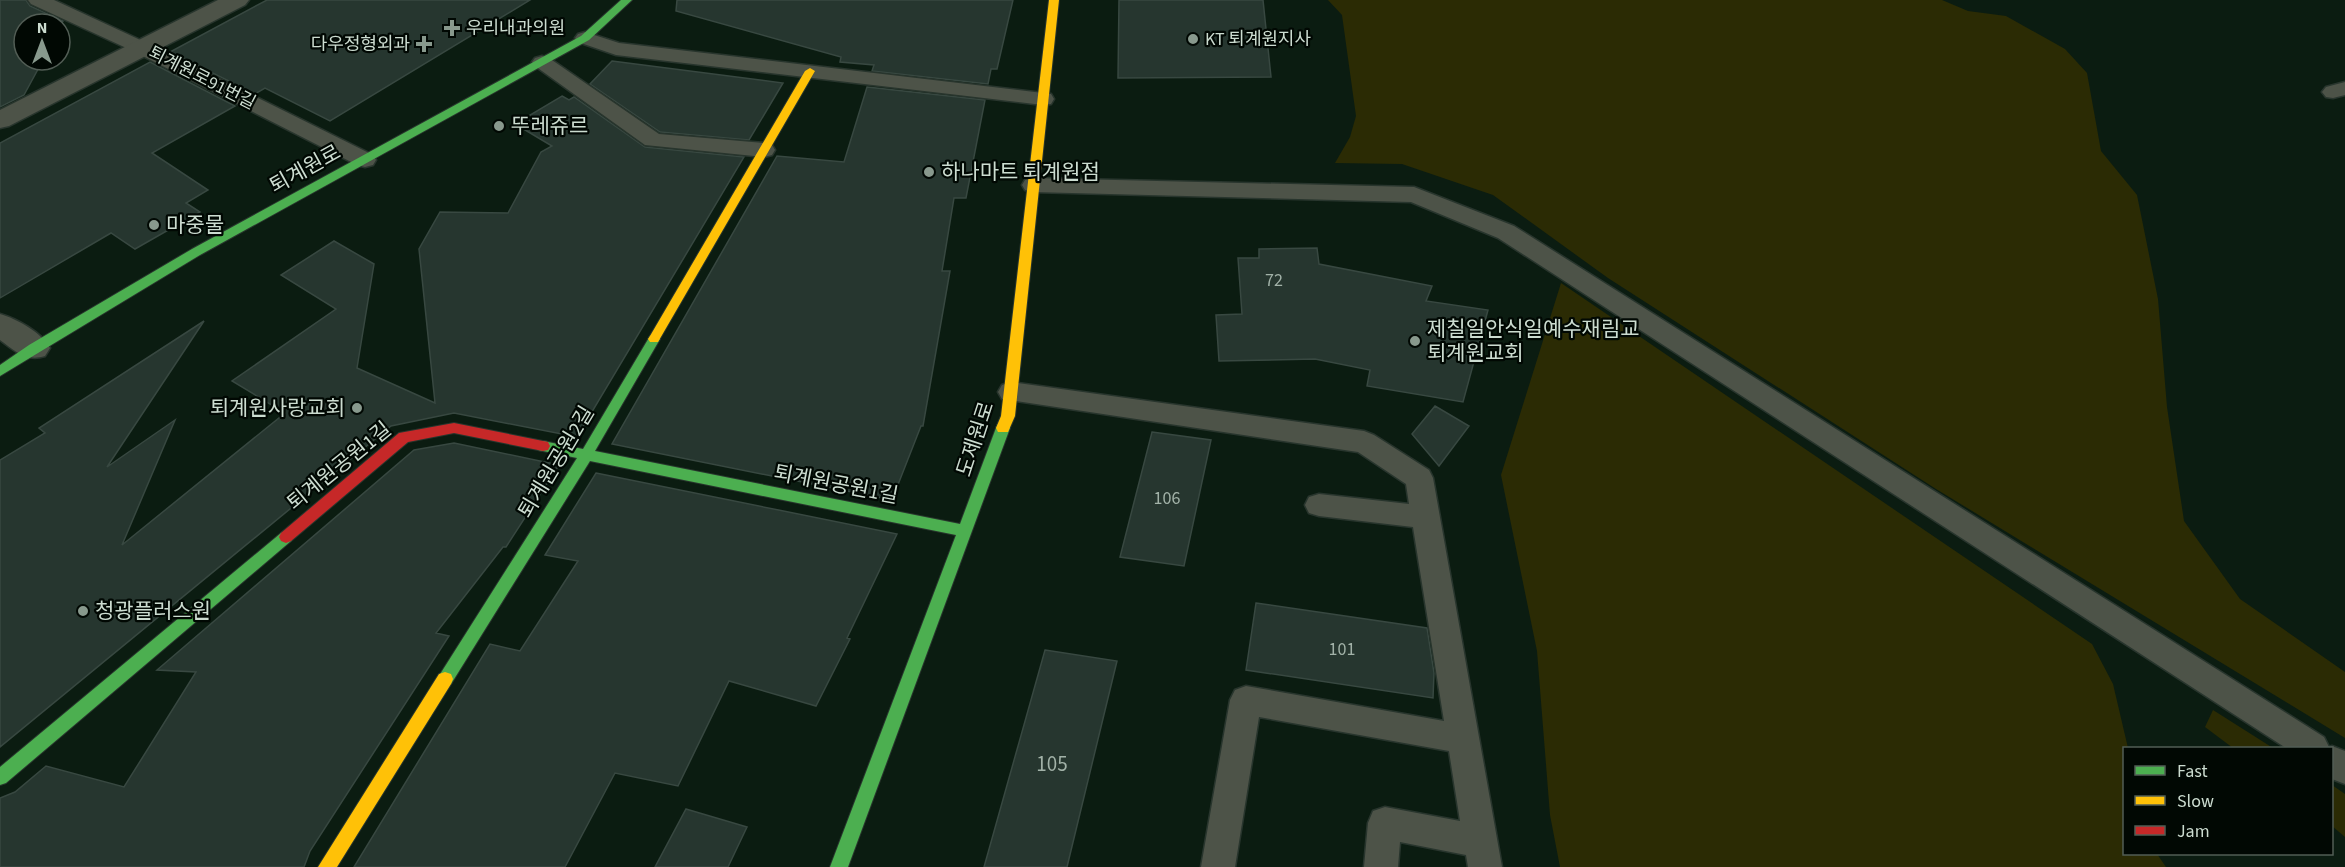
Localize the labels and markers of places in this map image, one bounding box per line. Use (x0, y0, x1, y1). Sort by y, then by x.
place label: 우리내과의원 (466, 16, 565, 41)
marker: 우리내과의원 (443, 19, 461, 37)
place label: KT 퇴계원지사 (1205, 27, 1312, 52)
place label: 다우정형외과 (311, 32, 410, 57)
marker: KT 퇴계원지사 (1186, 32, 1200, 46)
marker: 다우정형외과 (415, 35, 433, 53)
place label: 뚜레쥬르 (511, 111, 588, 141)
marker: 뚜레쥬르 (492, 119, 506, 133)
place label: 하나마트 퇴계원점 (941, 157, 1100, 187)
marker: 하나마트 퇴계원점 (922, 165, 936, 179)
place label: 마중물 (166, 210, 224, 240)
marker: 마중물 (147, 218, 161, 232)
place label: 제칠일안식일예수재림교 퇴계원교회 (1427, 314, 1640, 368)
marker: 제칠일안식일예수재림교 퇴계원교회 (1408, 334, 1422, 348)
place label: 퇴계원사랑교회 (210, 393, 345, 423)
marker: 퇴계원사랑교회 (350, 401, 364, 415)
place label: 청광플러스원 (95, 596, 211, 626)
marker: 청광플러스원 (76, 604, 90, 618)

